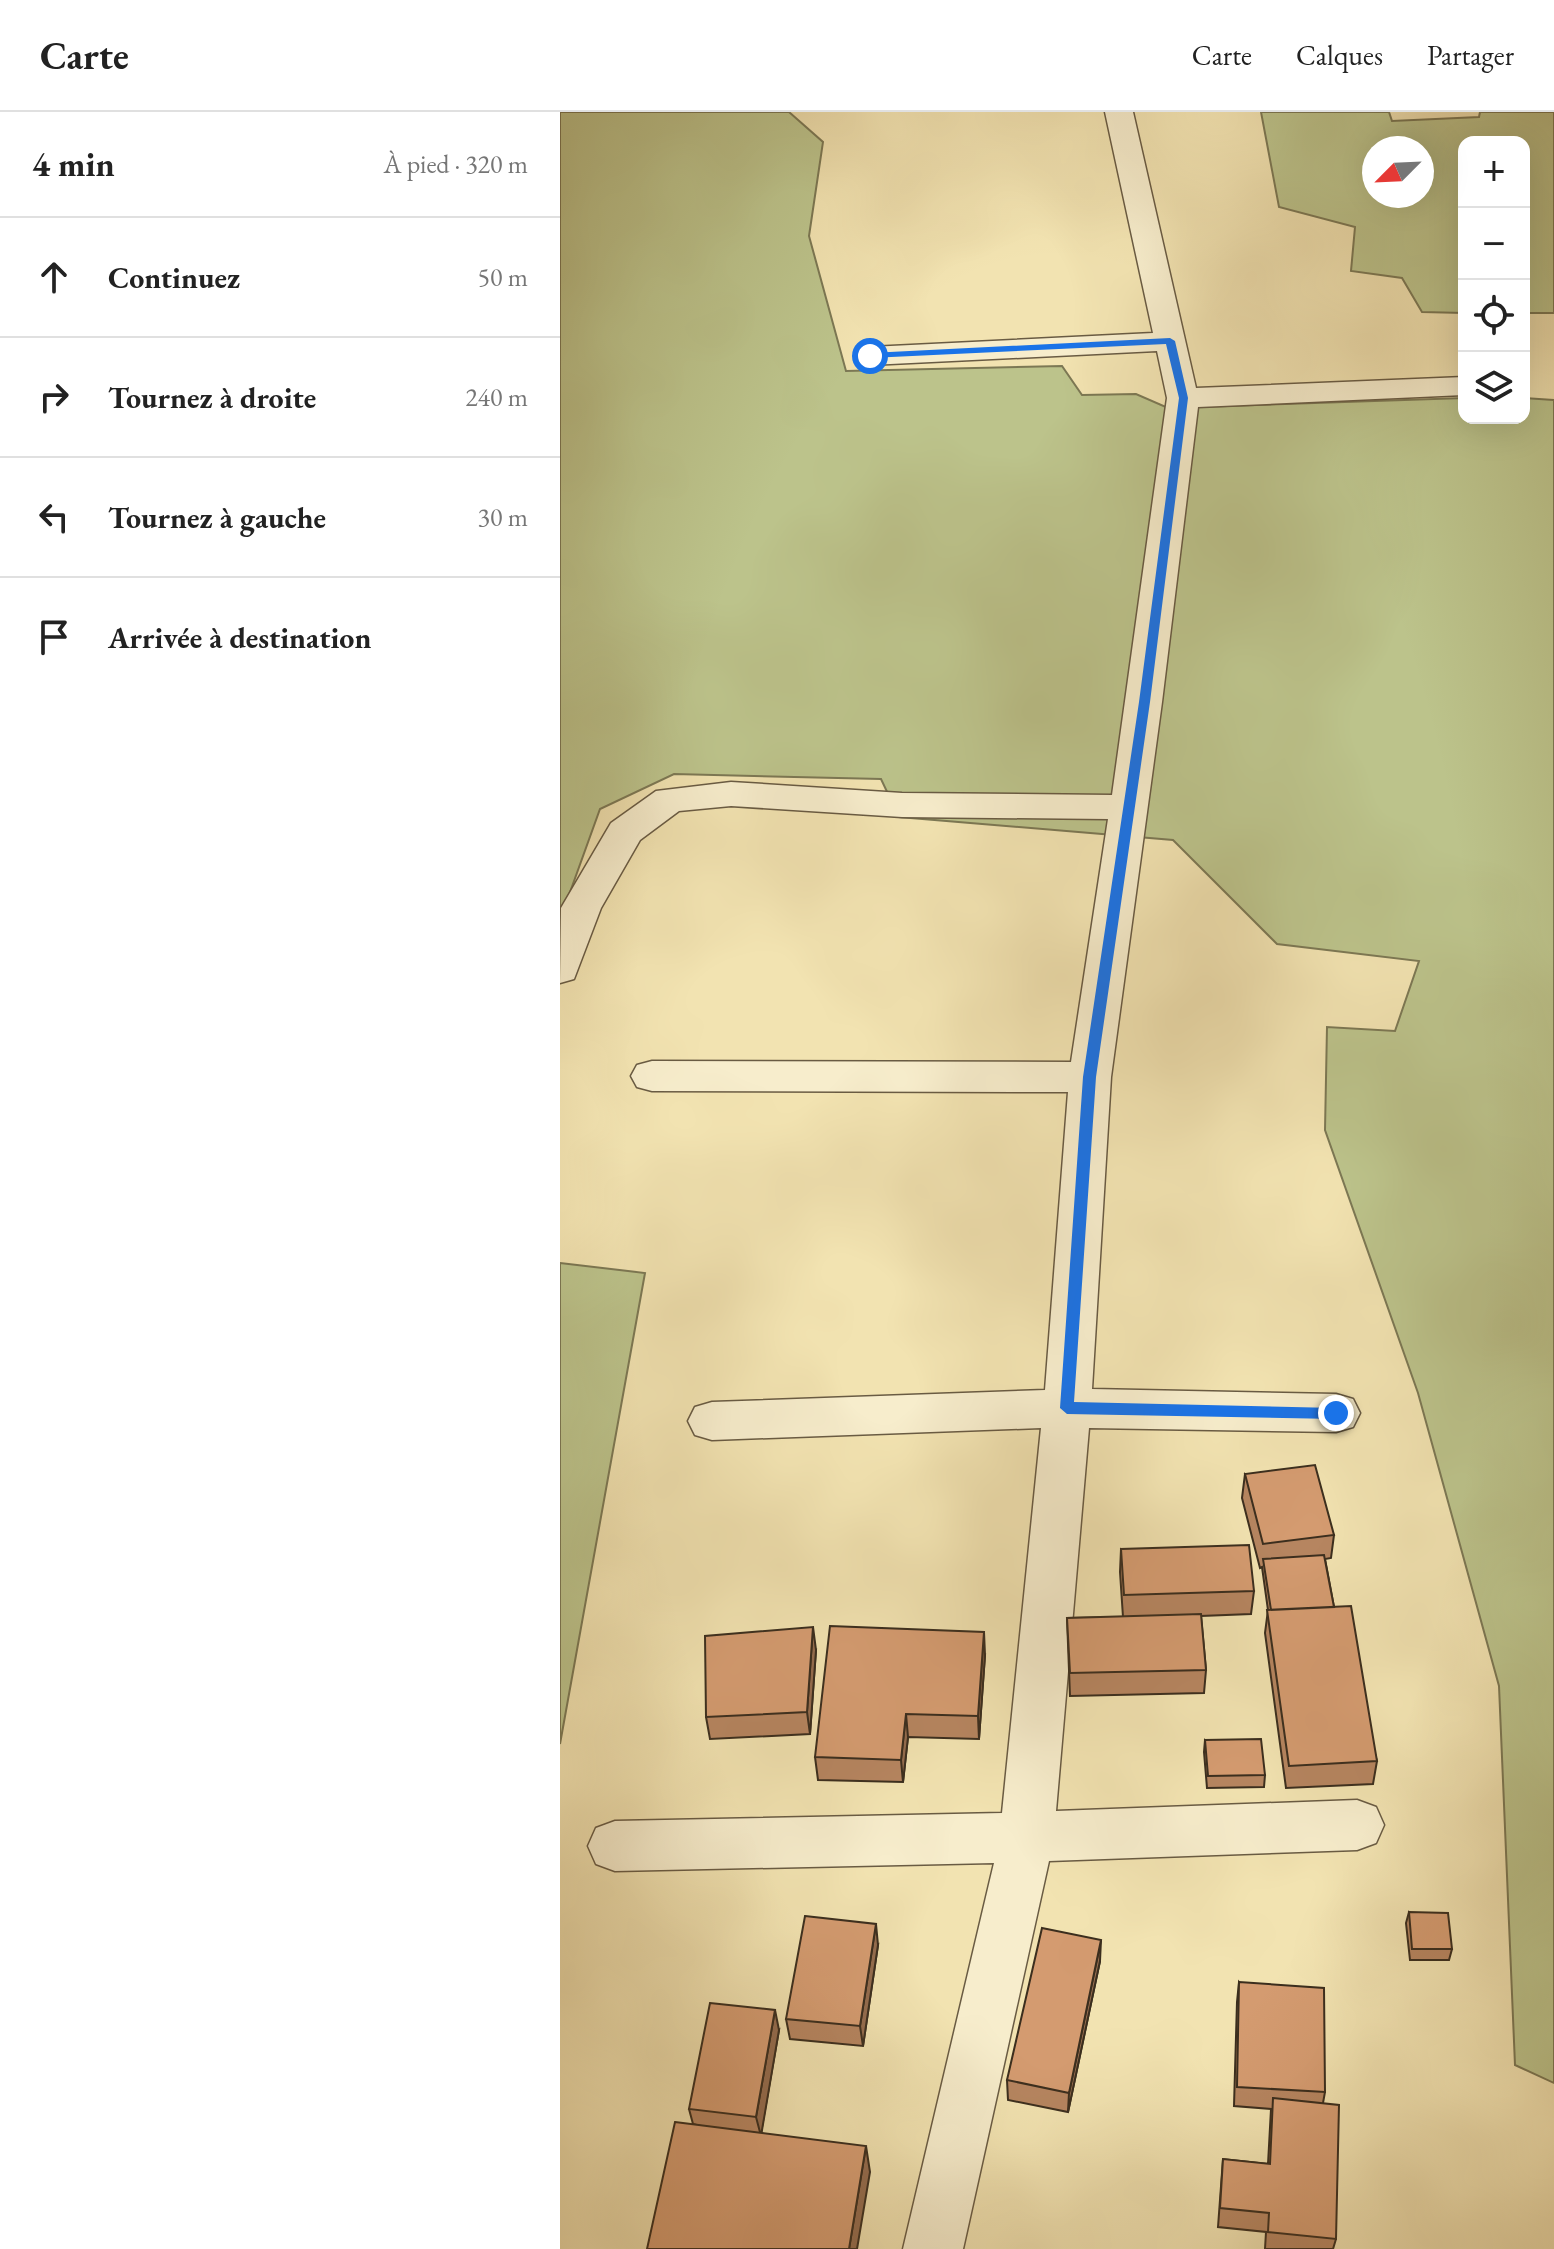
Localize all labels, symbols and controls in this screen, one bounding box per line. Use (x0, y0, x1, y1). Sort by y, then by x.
text: Carte (40, 31, 129, 80)
text: Carte (1192, 37, 1252, 73)
text: Calques (1296, 37, 1383, 73)
text: Partager (1427, 37, 1514, 73)
north arrow (1362, 136, 1434, 208)
map controls (1458, 136, 1530, 424)
button: + (1458, 136, 1530, 208)
text: 4 min (32, 142, 115, 186)
text: À pied · 320 m (383, 147, 528, 181)
button: − (1458, 208, 1530, 280)
icon: ahead (32, 255, 76, 299)
text: Continuez (108, 258, 240, 297)
text: 50 m (478, 260, 528, 294)
button: locate (1458, 280, 1530, 352)
route start (852, 338, 888, 374)
button: layers (1458, 352, 1530, 424)
icon: right (32, 375, 76, 419)
text: Tournez à droite (108, 378, 316, 417)
text: 240 m (465, 380, 528, 414)
icon: left (32, 495, 76, 539)
text: Tournez à gauche (108, 498, 326, 537)
text: 30 m (478, 500, 528, 534)
icon: arrive (32, 615, 76, 659)
text: Arrivée à destination (108, 618, 371, 657)
route end (1318, 1395, 1354, 1431)

